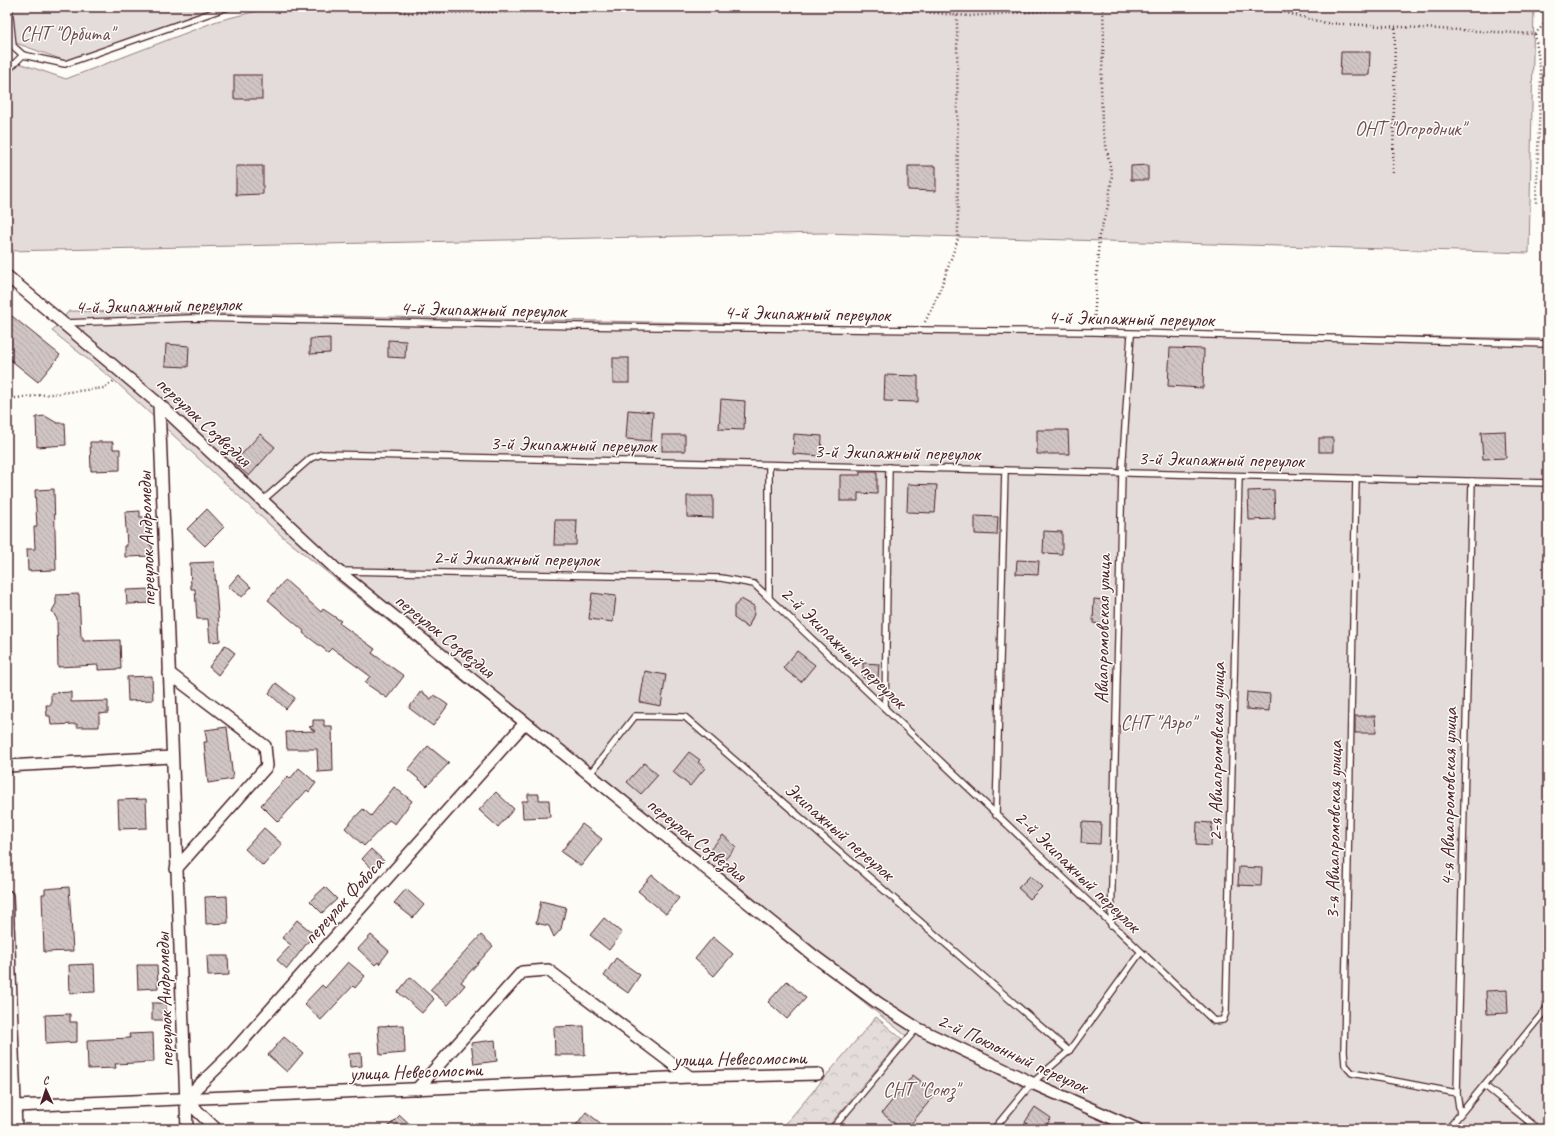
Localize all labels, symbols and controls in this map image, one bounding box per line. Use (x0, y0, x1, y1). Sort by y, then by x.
park label: СНТ "Орбита" (20, 21, 118, 46)
park label: ОНТ "Огородник" (1355, 116, 1470, 141)
street label: 4-й Экипажный переулок (75, 292, 243, 319)
street label: 4-й Экипажный переулок (400, 296, 568, 323)
street label: 4-й Экипажный переулок (724, 300, 892, 327)
street label: 4-й Экипажный переулок (1048, 305, 1216, 332)
street label: переулок Созвездия (150, 371, 258, 474)
street label: 3-й Экипажный переулок (490, 431, 658, 458)
street label: 3-й Экипажный переулок (814, 439, 982, 466)
street label: 3-й Экипажный переулок (1138, 446, 1306, 473)
street label: переулок Андромеды (132, 470, 161, 607)
street label: 2-й Экипажный переулок (433, 545, 601, 572)
street label: Авиапромовская улица (1089, 552, 1116, 704)
street label: 2-й Экипажный переулок (775, 581, 913, 715)
street label: переулок Созвездия (389, 588, 501, 685)
street label: 2-я Авиапромовская улица (1202, 661, 1231, 842)
street label: 4-я Авиапромовская улица (1434, 706, 1463, 887)
park label: СНТ "Аэро" (1120, 710, 1200, 735)
street label: 3-я Авиапромовская улица (1319, 739, 1348, 920)
street label: Экипажный переулок (780, 777, 901, 887)
street label: переулок Созвездия (641, 792, 753, 889)
street label: 2-й Экипажный переулок (1009, 805, 1147, 939)
street label: переулок Фобоса (298, 851, 390, 949)
street label: переулок Андромеды (150, 931, 179, 1068)
street label: 2-й Поклонный переулок (934, 1008, 1093, 1100)
street label: улица Невесомости (672, 1045, 808, 1072)
street label: улица Невесомости (348, 1057, 484, 1086)
north arrow (26, 1070, 66, 1110)
text: С (42, 1073, 50, 1087)
park label: СНТ "Союз" (883, 1077, 963, 1103)

